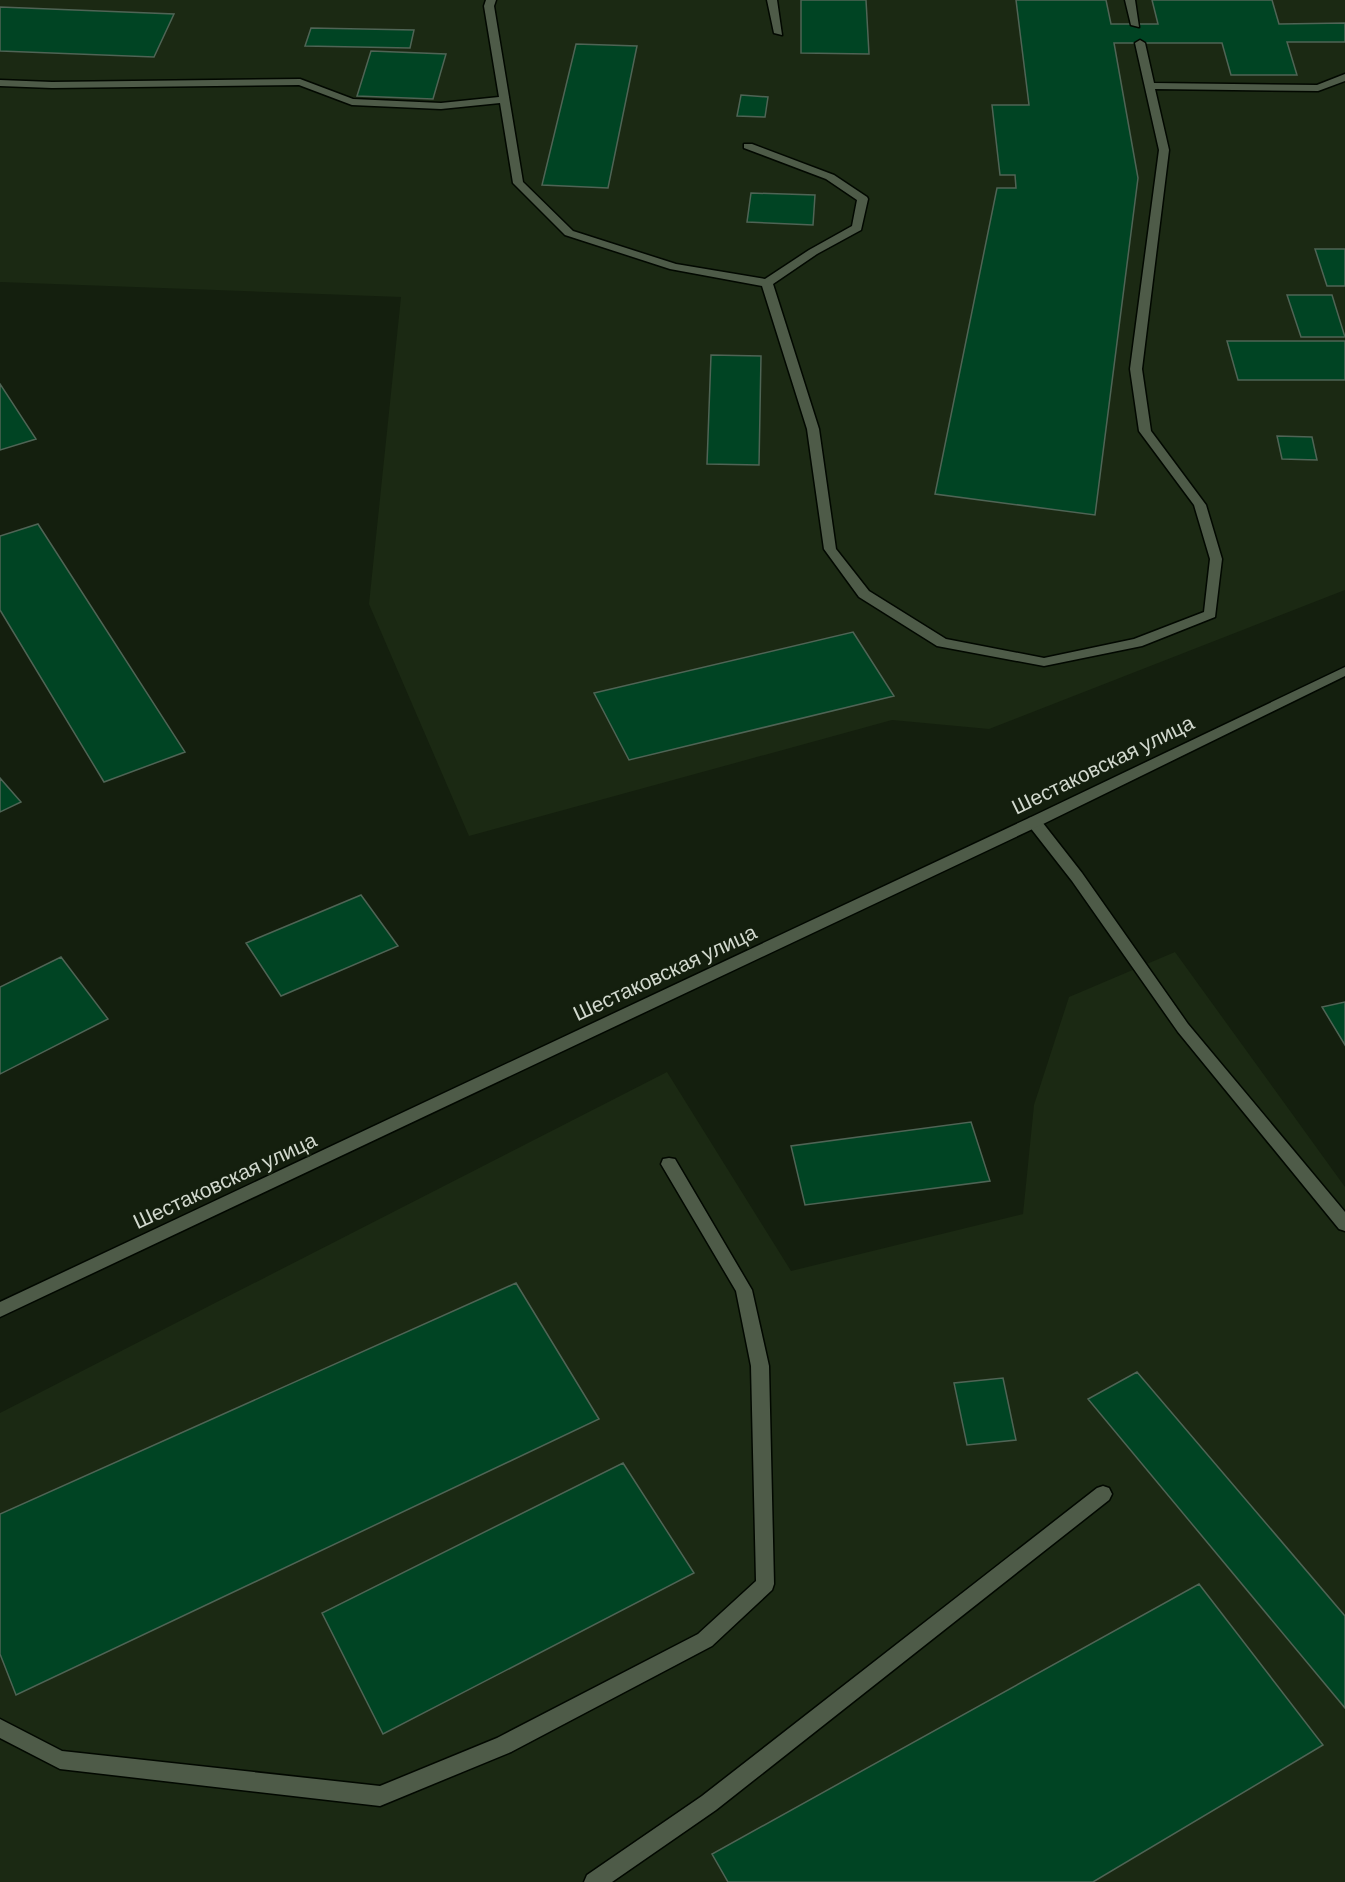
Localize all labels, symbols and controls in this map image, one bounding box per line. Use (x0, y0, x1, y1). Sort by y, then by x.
street label: Шестаковская улица (1007, 709, 1198, 819)
street label: Шестаковская улица (569, 918, 760, 1025)
street label: Шестаковская улица (129, 1126, 320, 1233)

